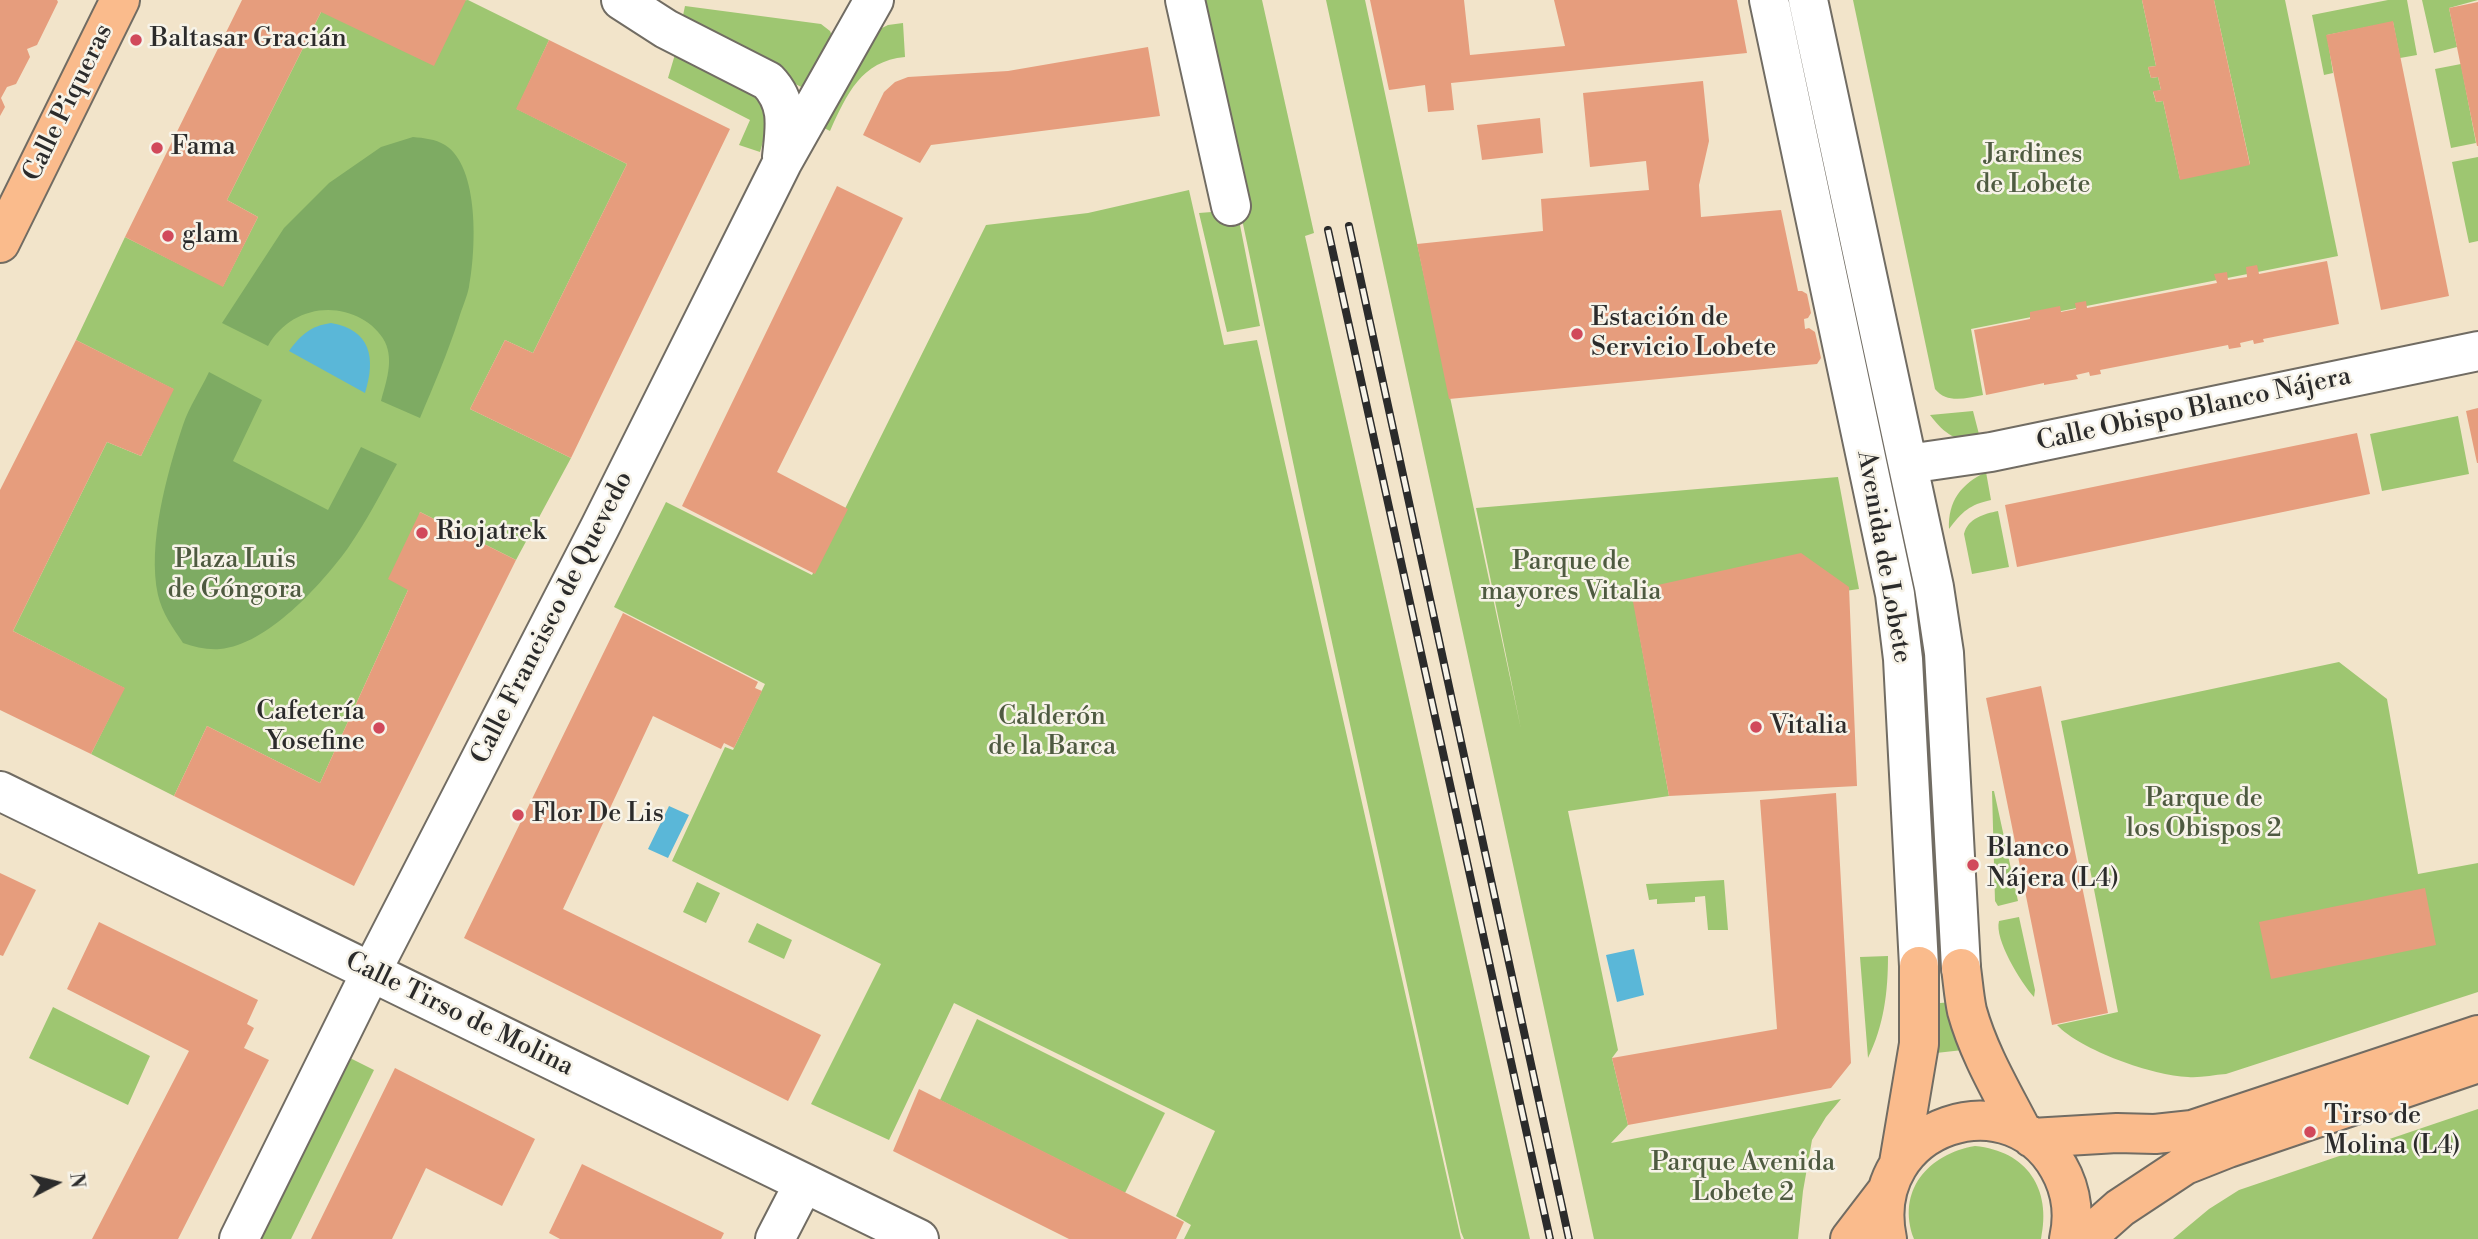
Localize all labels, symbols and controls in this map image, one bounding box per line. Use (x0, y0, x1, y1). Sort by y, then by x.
street label: Calle Piqueras (18, 19, 120, 187)
place label: Baltasar Gracián (150, 24, 347, 56)
marker: Baltasar Gracián (128, 32, 144, 48)
place label: Fama (171, 132, 236, 164)
marker: Fama (149, 140, 165, 156)
park label: Jardines de Lobete (1975, 140, 2091, 202)
place label: glam (182, 220, 239, 252)
marker: glam (160, 228, 176, 244)
place label: Estación de Servicio Lobete (1591, 303, 1776, 364)
marker: Estación de Servicio Lobete (1569, 326, 1585, 342)
street label: Calle Obispo Blanco Nájera (2034, 361, 2354, 459)
street label: Avenida de Lobete (1849, 449, 1917, 665)
street label: Calle Francisco de Quevedo (466, 467, 640, 769)
place label: Riojatrek (436, 517, 546, 549)
marker: Riojatrek (414, 525, 430, 541)
park label: Plaza Luis de Góngora (168, 545, 302, 606)
park label: Parque de mayores Vitalia (1481, 547, 1661, 608)
place label: Cafetería Yosefine (256, 697, 365, 758)
park label: Calderón de la Barca (988, 702, 1116, 764)
place label: Vitalia (1770, 711, 1848, 743)
marker: Vitalia (1748, 719, 1764, 735)
marker: Cafetería Yosefine (371, 720, 387, 736)
park label: Parque de los Obispos 2 (2126, 784, 2282, 846)
place label: Flor De Lis (532, 799, 664, 831)
marker: Flor De Lis (510, 807, 526, 823)
place label: Blanco Nájera (L4) (1987, 834, 2119, 896)
marker: Blanco Nájera (L4) (1965, 857, 1981, 873)
street label: Calle Tirso de Molina (340, 946, 578, 1084)
place label: Tirso de Molina (L4) (2324, 1101, 2461, 1162)
marker: Tirso de Molina (L4) (2302, 1124, 2318, 1140)
north arrow (21, 1148, 91, 1218)
park label: Parque Avenida Lobete 2 (1651, 1148, 1835, 1210)
text: N (64, 1172, 90, 1189)

